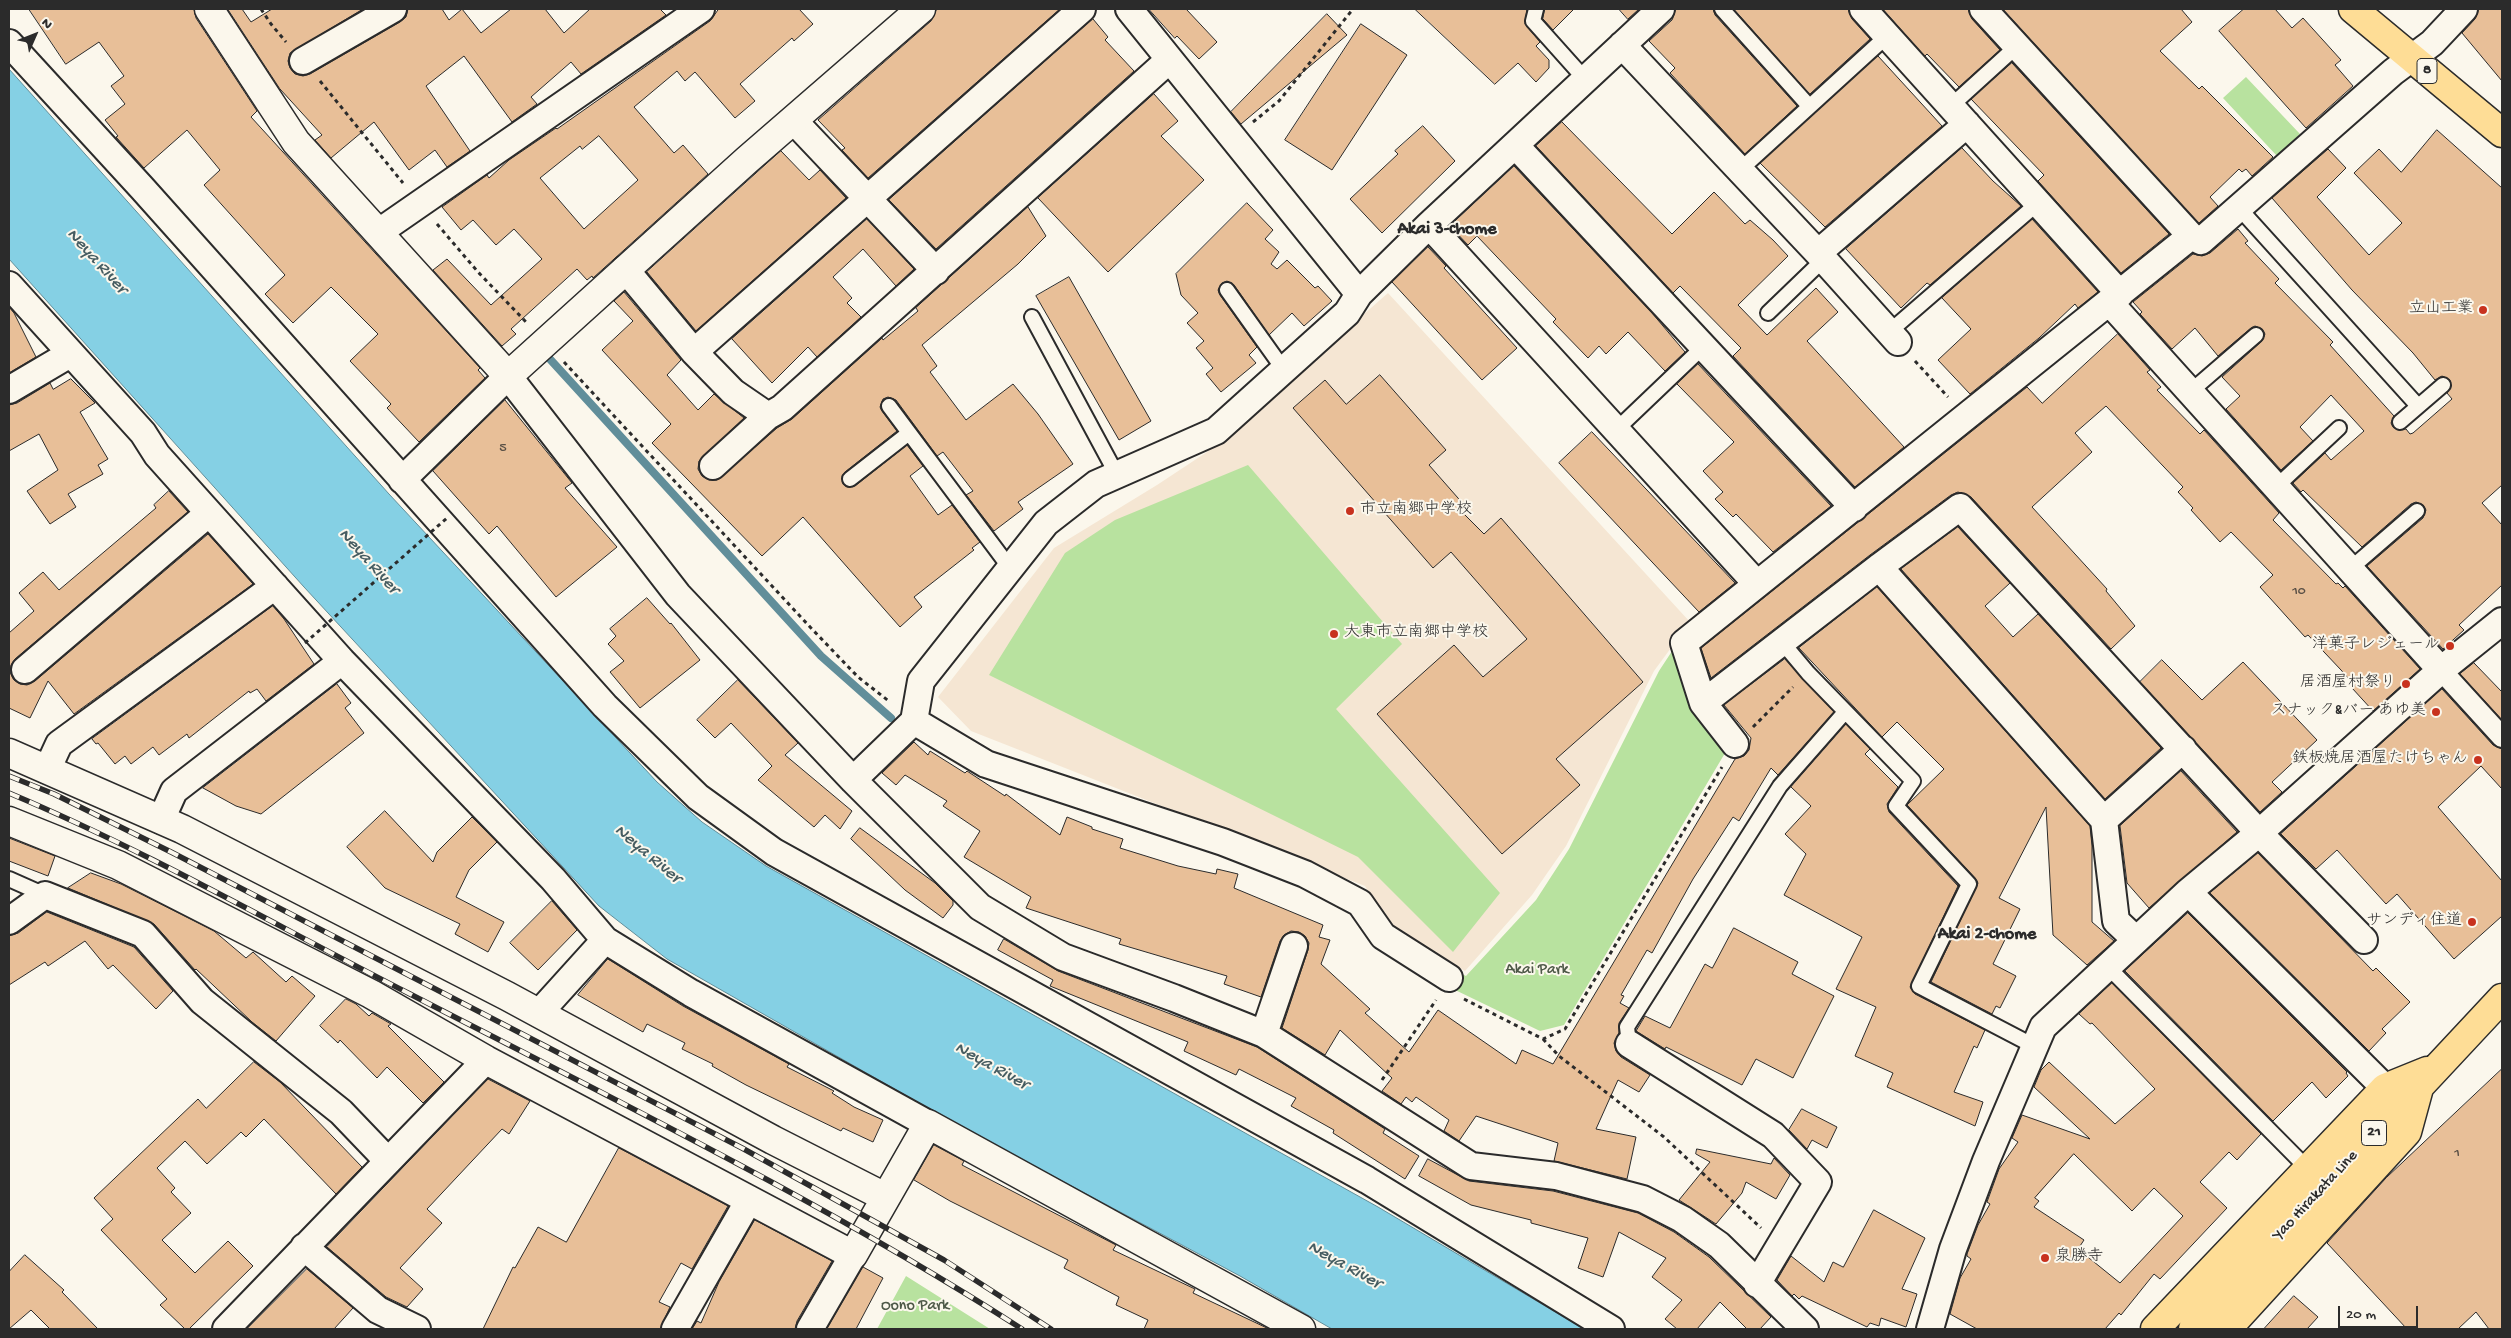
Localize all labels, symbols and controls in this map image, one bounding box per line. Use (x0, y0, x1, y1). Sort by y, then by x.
north arrow (10, 10, 60, 60)
text: N (37, 15, 55, 33)
road number: 8 (2417, 58, 2437, 84)
district label: Akai 3-chome (1398, 219, 1496, 241)
water label: Neya River (61, 225, 131, 299)
place label: 立山工業 (2409, 300, 2473, 320)
marker: 立山工業 (2477, 304, 2489, 316)
house number: 5 (499, 441, 507, 457)
place label: 市立南郷中学校 (1360, 501, 1472, 521)
marker: 市立南郷中学校 (1344, 505, 1356, 517)
water label: Neya River (333, 525, 403, 599)
house number: 10 (2292, 584, 2306, 600)
place label: 大東市立南郷中学校 (1344, 624, 1488, 644)
marker: 大東市立南郷中学校 (1328, 628, 1340, 640)
place label: 洋菓子レジェール (2312, 636, 2440, 656)
marker: 洋菓子レジェール (2444, 640, 2456, 652)
place label: 居酒屋村祭り (2300, 674, 2396, 694)
marker: 居酒屋村祭り (2400, 678, 2412, 690)
place label: スナック&バー あゆ美 (2271, 702, 2426, 722)
marker: スナック&バー あゆ美 (2430, 706, 2442, 718)
place label: 鉄板焼居酒屋たけちゃん (2292, 750, 2468, 770)
marker: 鉄板焼居酒屋たけちゃん (2472, 754, 2484, 766)
water label: Neya River (609, 821, 685, 889)
place label: サンディ住道 (2366, 912, 2462, 932)
marker: サンディ住道 (2466, 916, 2478, 928)
district label: Akai 2-chome (1938, 924, 2036, 946)
park label: Akai Park (1505, 961, 1569, 981)
water label: Neya River (950, 1038, 1032, 1096)
road number: 21 (2362, 1120, 2386, 1146)
house number: 1 (2454, 1146, 2460, 1162)
street label: Yao Hirakata Line (2269, 1147, 2363, 1245)
water label: Neya River (1303, 1237, 1385, 1295)
place label: 泉勝寺 (2055, 1248, 2103, 1268)
marker: 泉勝寺 (2039, 1252, 2051, 1264)
scale bar (2341, 1296, 2421, 1328)
park label: Oono Park (881, 1297, 949, 1317)
text: 20 m (2346, 1306, 2376, 1324)

